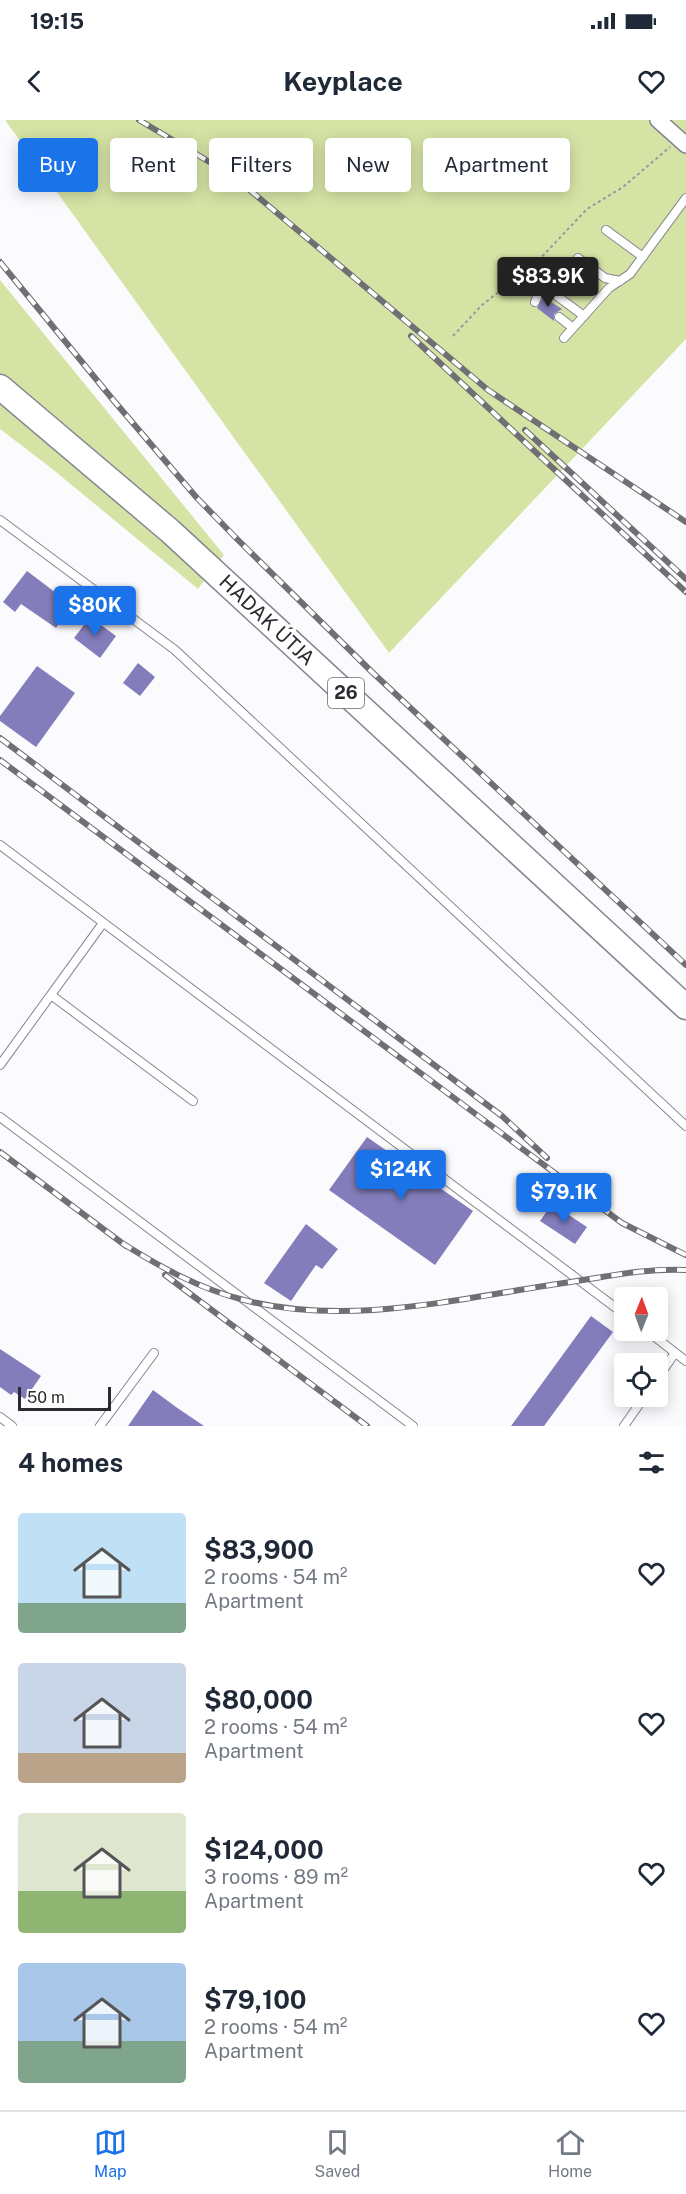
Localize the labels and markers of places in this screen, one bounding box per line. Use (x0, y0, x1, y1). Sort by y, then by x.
pin: $83.9K (499, 257, 597, 308)
pin: $80K (59, 586, 131, 637)
pin: $124K (359, 1150, 443, 1201)
pin: $79.1K (515, 1173, 613, 1224)

